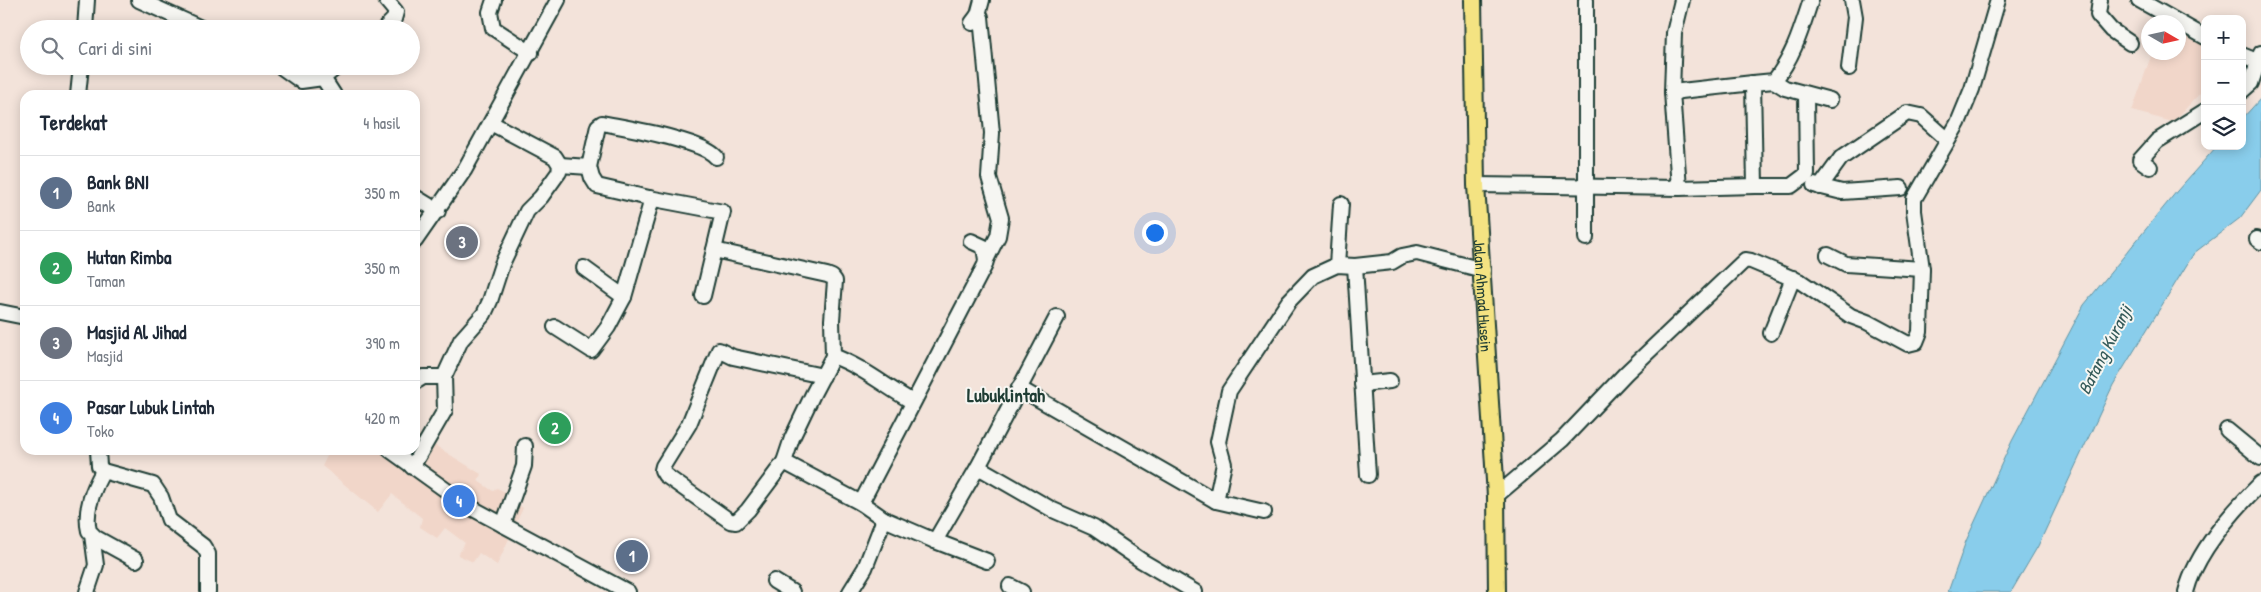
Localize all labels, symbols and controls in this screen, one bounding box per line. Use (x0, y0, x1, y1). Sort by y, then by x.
north arrow (2141, 15, 2186, 60)
map controls (2201, 15, 2246, 150)
button: + (2201, 15, 2246, 60)
search box (20, 20, 420, 75)
icon: search (38, 34, 66, 62)
text: Cari di sini (78, 35, 152, 61)
button: − (2201, 60, 2246, 105)
button: layers (2201, 105, 2246, 150)
text: Terdekat (40, 108, 107, 137)
text: 4 hasil (363, 112, 400, 134)
text: Bank BNI (87, 169, 149, 195)
text: 1 (53, 182, 59, 204)
text: 350 m (364, 182, 400, 204)
text: Bank (87, 195, 115, 217)
your location (1142, 220, 1168, 246)
pin: 3 (446, 223, 478, 261)
street label: Jalan Ahmad Husein (1469, 239, 1498, 353)
text: Hutan Rimba (87, 244, 172, 270)
text: 2 (52, 257, 60, 279)
text: 350 m (364, 257, 400, 279)
text: Taman (87, 270, 125, 292)
water label: Batang Kuranji (2071, 299, 2139, 399)
text: Masjid Al Jihad (87, 319, 186, 345)
text: 3 (52, 332, 60, 354)
text: 390 m (365, 332, 400, 354)
text: Masjid (87, 345, 123, 367)
district label: Lubuklintah (967, 382, 1045, 408)
text: Pasar Lubuk Lintah (87, 394, 214, 420)
text: 4 (53, 407, 59, 429)
text: 420 m (365, 407, 400, 429)
pin: 2 (539, 409, 571, 447)
text: Toko (87, 420, 114, 442)
pin: 4 (443, 482, 475, 520)
pin: 1 (616, 537, 648, 575)

